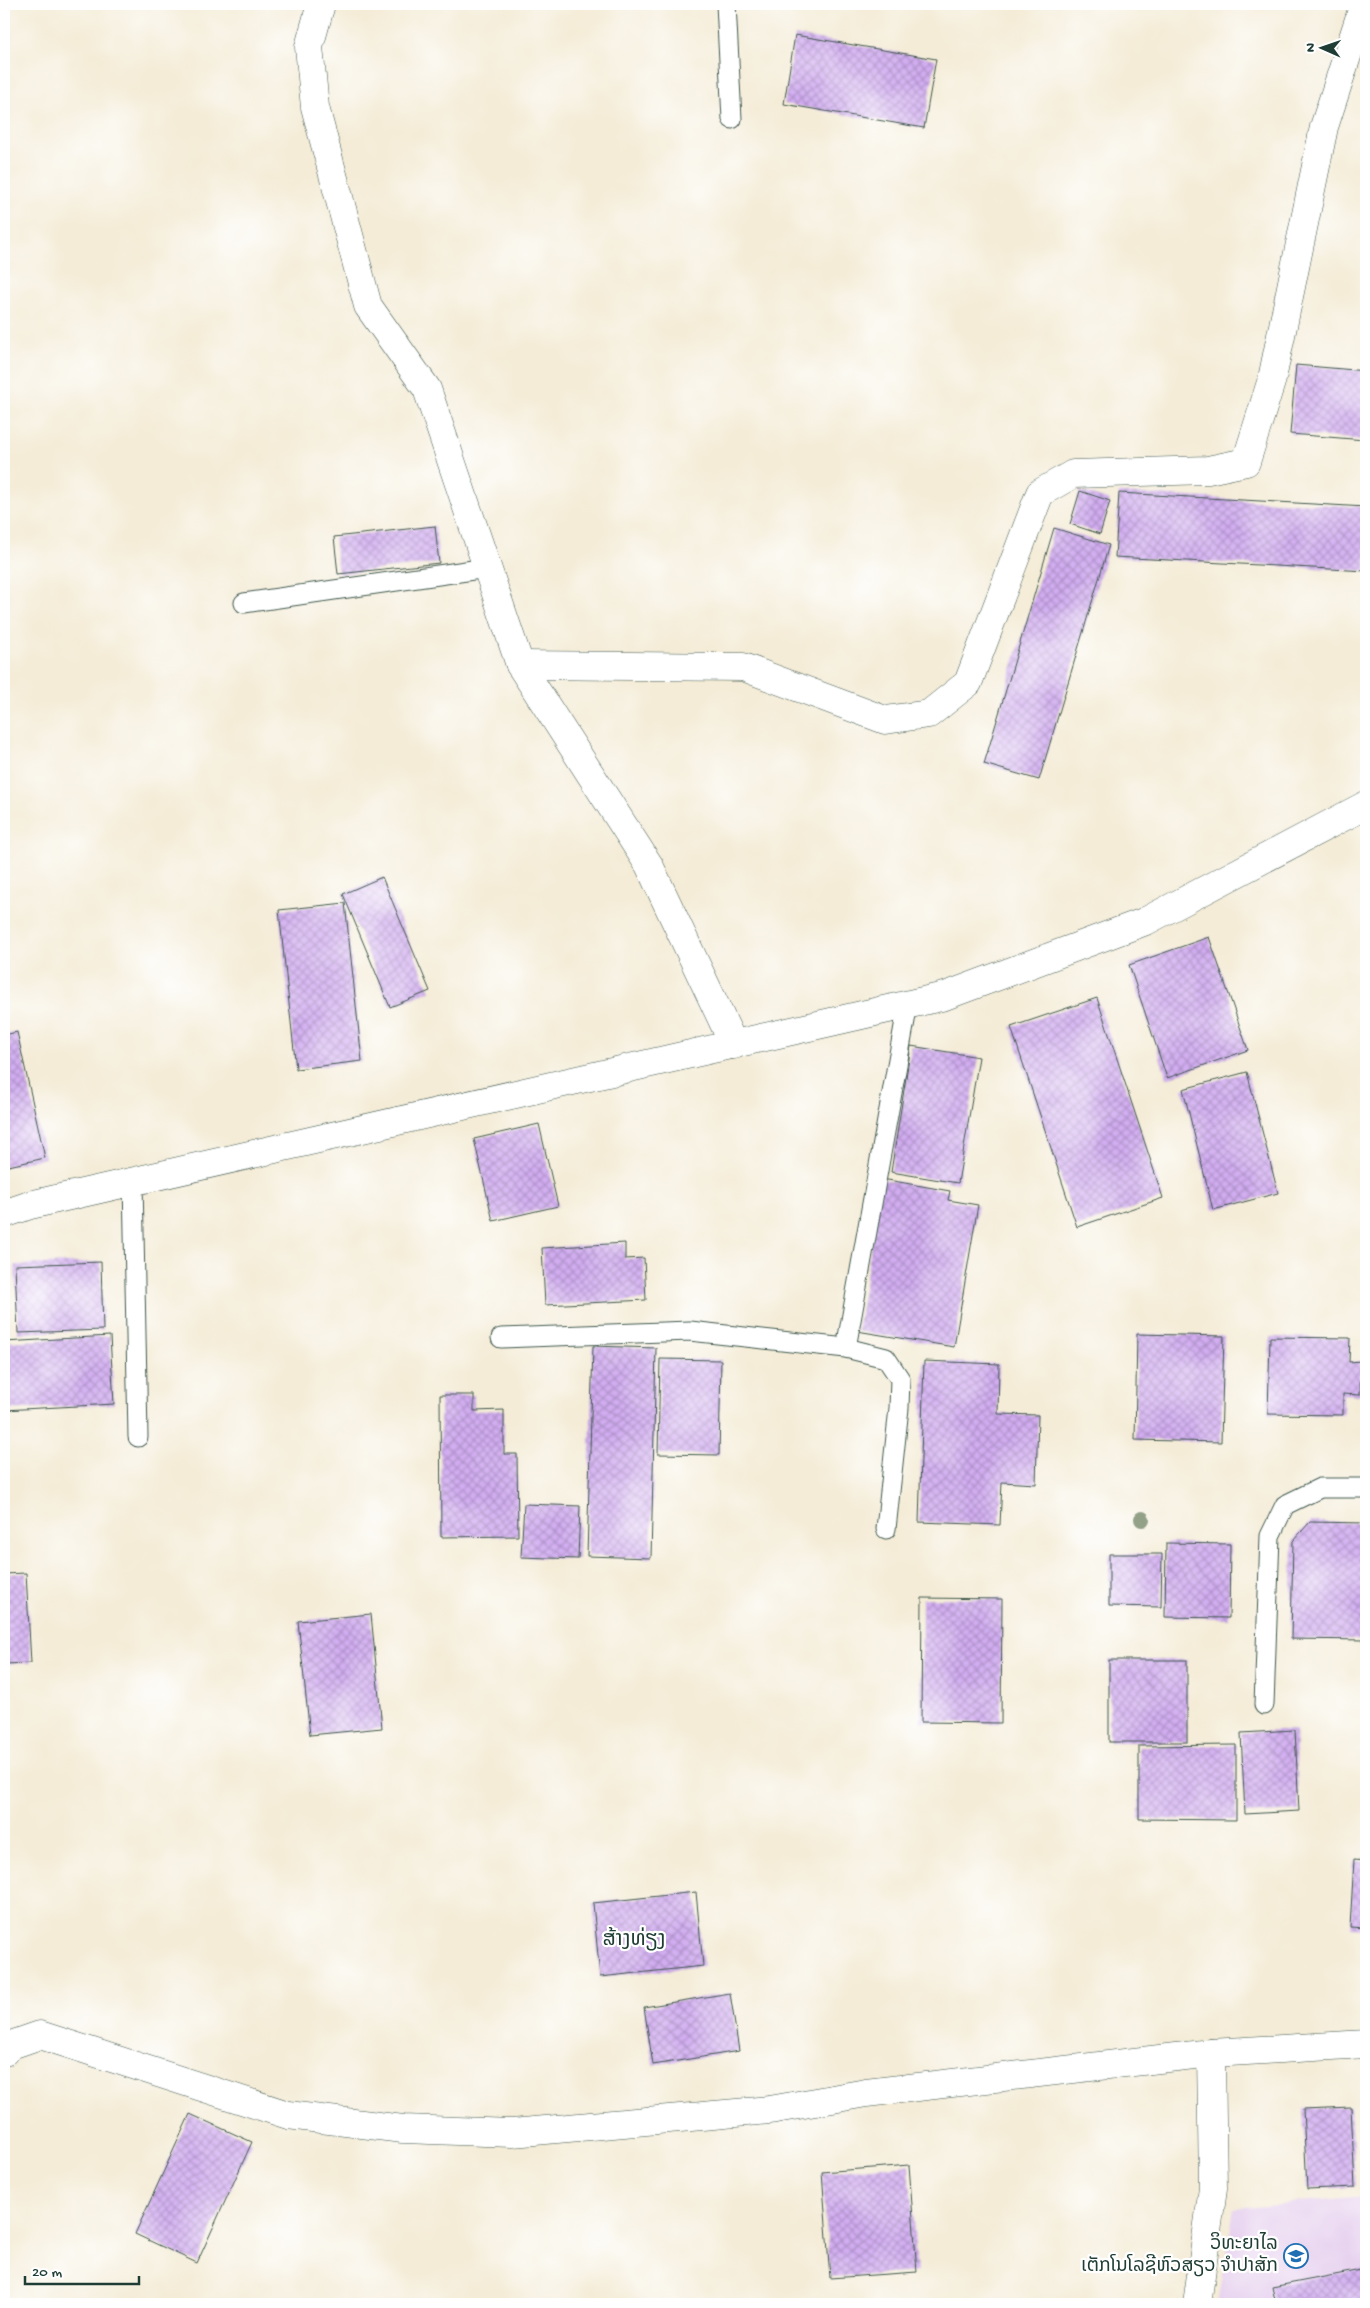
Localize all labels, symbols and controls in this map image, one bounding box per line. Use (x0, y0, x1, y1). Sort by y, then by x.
north arrow (1298, 22, 1348, 72)
text: N (1303, 43, 1320, 52)
district label: ສ້າງທ່ຽງ (603, 1927, 665, 1954)
place label: ວິທະຍາໄລ ເຕັກໂນໂລຊີຫົວສຽວ ຈຳປາສັກ (1081, 2231, 1278, 2279)
school or university icon: ວິທະຍາໄລ ເຕັກໂນໂລຊີຫົວສຽວ ຈຳປາສັກ (1283, 2243, 1309, 2269)
scale bar (25, 2253, 139, 2285)
text: 20 m (32, 2264, 62, 2282)

